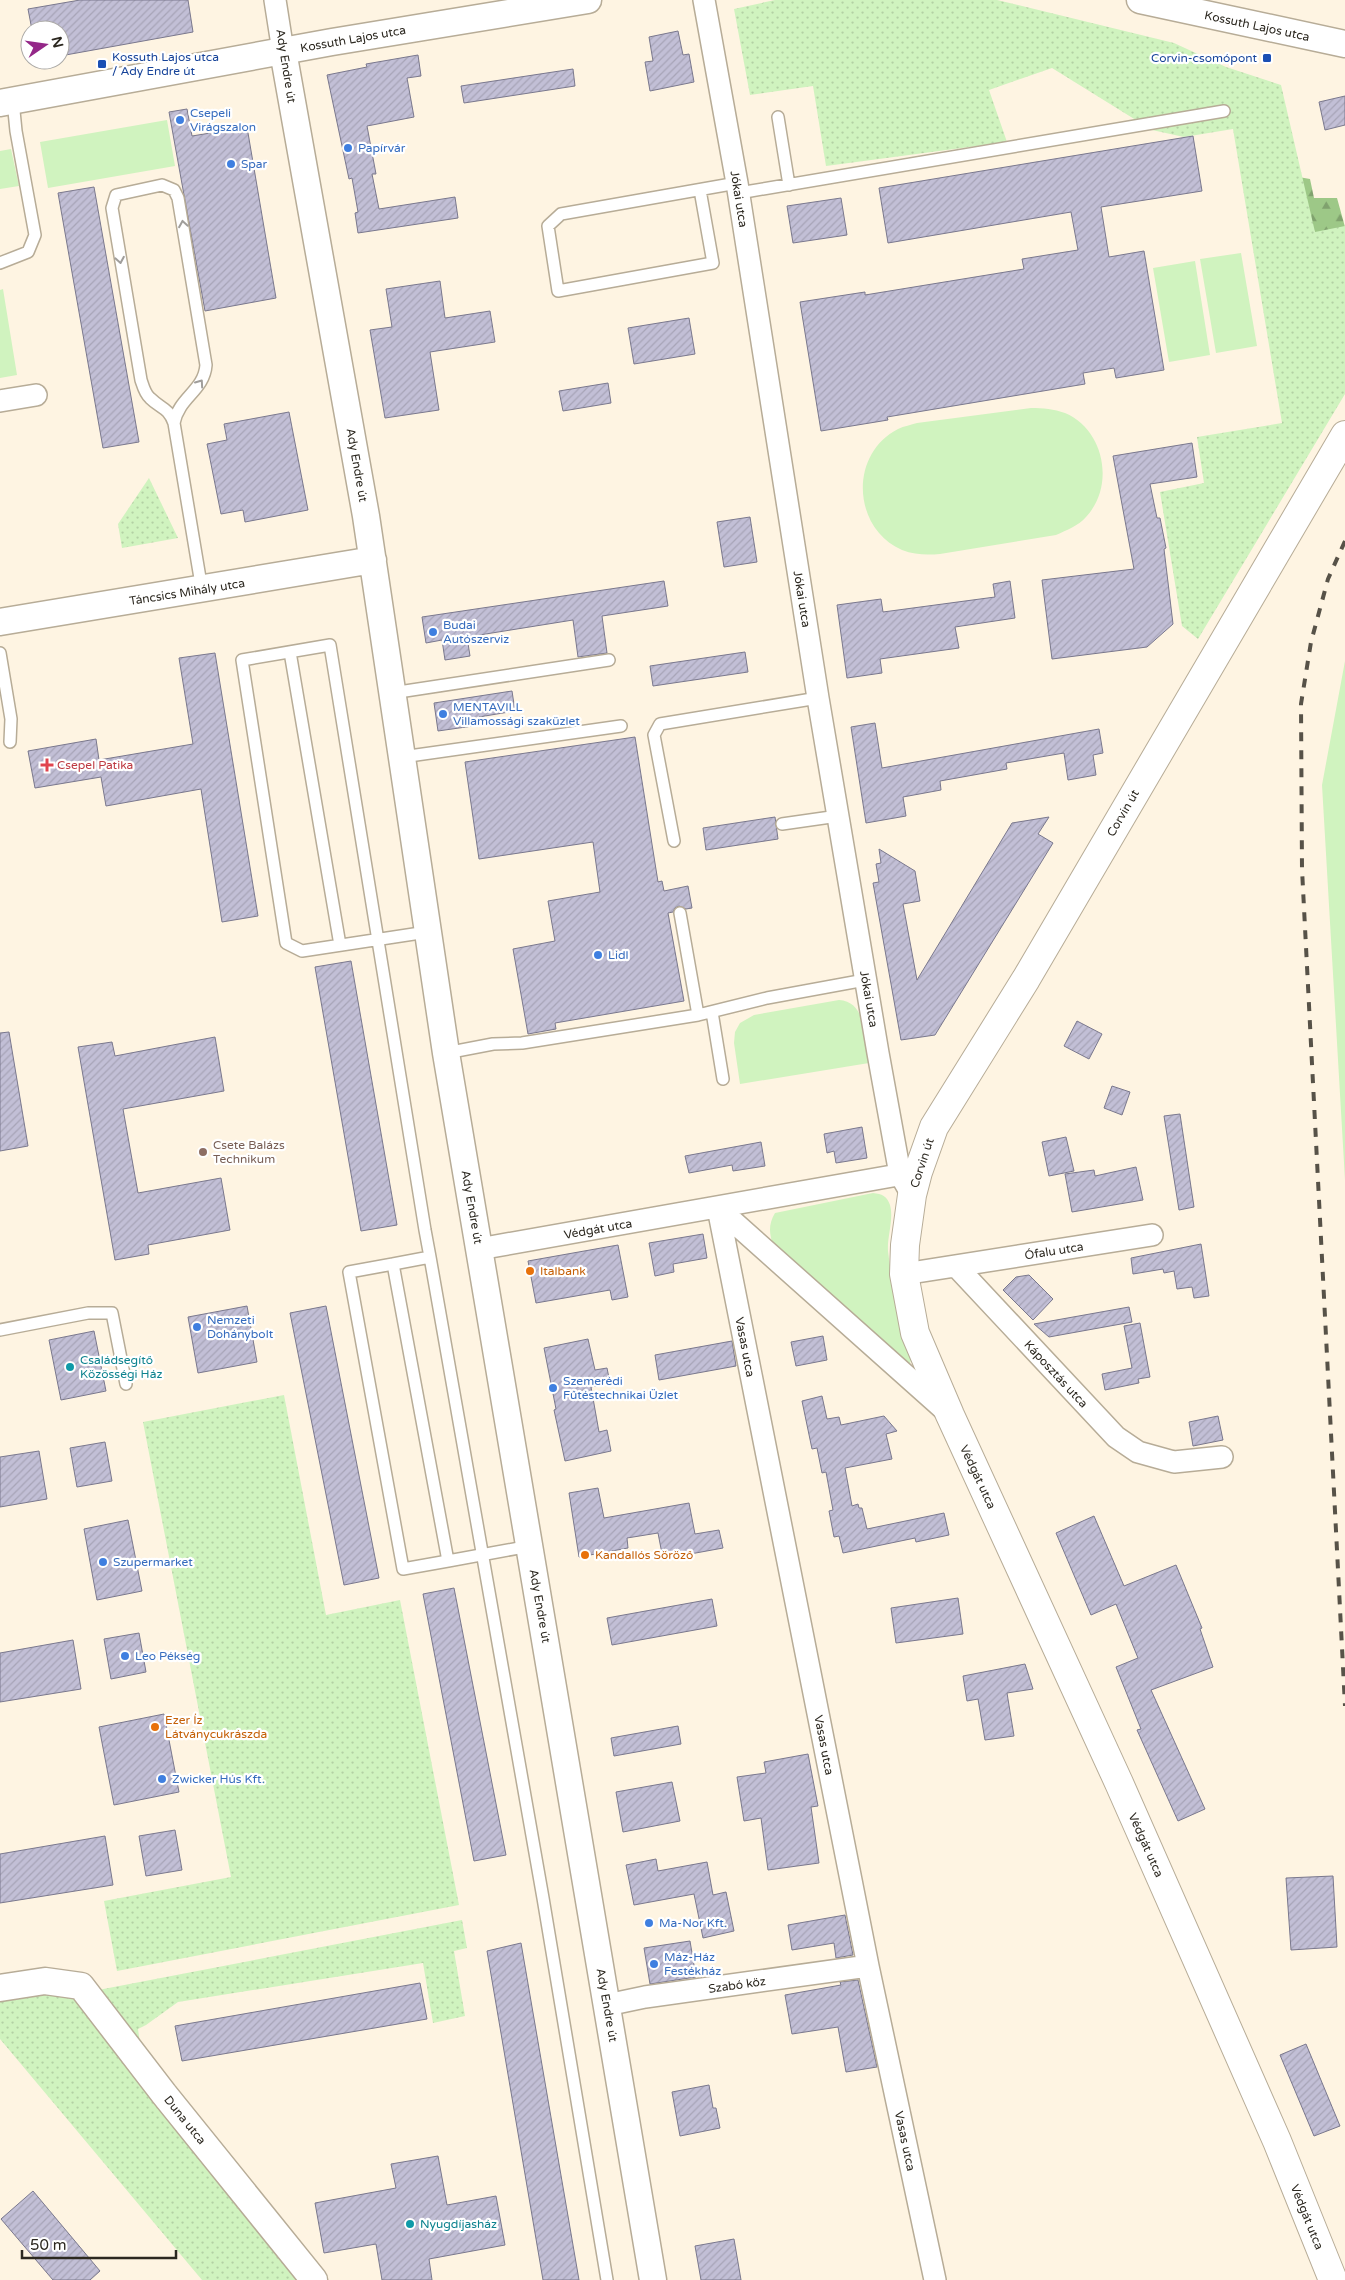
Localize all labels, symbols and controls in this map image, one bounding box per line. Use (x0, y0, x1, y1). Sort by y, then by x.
street label: Kossuth Lajos utca (1203, 8, 1311, 44)
north arrow (20, 20, 70, 70)
street label: Kossuth Lajos utca (299, 23, 407, 55)
street label: Ady Endre út (273, 28, 299, 104)
text: N (48, 35, 67, 50)
place label: Kossuth Lajos utca / Ady Endre út (112, 50, 219, 78)
place label: Corvin-csomópont (1151, 51, 1257, 65)
marker: Corvin-csomópont (1261, 52, 1273, 64)
marker: Kossuth Lajos utca / Ady Endre út (96, 58, 108, 70)
place label: Csepeli Virágszalon (190, 106, 256, 134)
marker: Csepeli Virágszalon (174, 114, 186, 126)
place label: Papírvár (358, 141, 406, 155)
marker: Papírvár (342, 142, 354, 154)
place label: Spar (241, 157, 268, 171)
marker: Spar (225, 158, 237, 170)
street label: Jókai utca (728, 170, 750, 228)
one-way arrow (178, 220, 188, 229)
one-way arrow (115, 255, 125, 264)
one-way arrow (194, 379, 203, 389)
street label: Ady Endre út (344, 427, 370, 503)
street label: Jókai utca (791, 570, 813, 628)
street label: Táncsics Mihály utca (128, 576, 246, 608)
place label: Budai Autószerviz (443, 618, 509, 646)
marker: Budai Autószerviz (427, 626, 439, 638)
place label: MENTAVILL Villamossági szaküzlet (453, 700, 580, 728)
marker: MENTAVILL Villamossági szaküzlet (437, 708, 449, 720)
place label: Csepel Patika (57, 758, 133, 772)
marker: Csepel Patika (41, 759, 53, 771)
street label: Corvin út (1104, 787, 1142, 839)
place label: Lidl (608, 948, 628, 962)
marker: Lidl (592, 949, 604, 961)
street label: Jókai utca (857, 970, 881, 1028)
street label: Corvin út (907, 1136, 937, 1190)
place label: Csete Balázs Technikum (213, 1138, 285, 1166)
marker: Csete Balázs Technikum (197, 1146, 209, 1158)
street label: Ady Endre út (459, 1169, 485, 1245)
street label: Védgát utca (563, 1216, 633, 1242)
street label: Ófalu utca (1024, 1239, 1084, 1263)
place label: Italbank (540, 1264, 586, 1278)
marker: Italbank (524, 1265, 536, 1277)
place label: Nemzeti Dohánybolt (207, 1313, 274, 1341)
street label: Vasas utca (732, 1316, 758, 1378)
marker: Nemzeti Dohánybolt (191, 1321, 203, 1333)
street label: Káposztás utca (1021, 1338, 1091, 1410)
place label: Családsegítő Közösségi Ház (80, 1353, 162, 1381)
marker: Családsegítő Közösségi Ház (64, 1361, 76, 1373)
place label: Szemerédi Fűtéstechnikai Üzlet (563, 1374, 679, 1402)
marker: Szemerédi Fűtéstechnikai Üzlet (547, 1382, 559, 1394)
street label: Védgát utca (957, 1443, 999, 1511)
place label: Kandallós Söröző (595, 1548, 693, 1562)
marker: Kandallós Söröző (579, 1549, 591, 1561)
place label: Szupermarket (113, 1555, 193, 1569)
marker: Szupermarket (97, 1556, 109, 1568)
street label: Ady Endre út (527, 1568, 553, 1644)
place label: Leo Pékség (135, 1649, 200, 1663)
marker: Leo Pékség (119, 1650, 131, 1662)
place label: Ezer Íz Látványcukrászda (165, 1713, 267, 1741)
street label: Vasas utca (811, 1714, 837, 1776)
marker: Ezer Íz Látványcukrászda (149, 1721, 161, 1733)
place label: Zwicker Hús Kft. (172, 1772, 265, 1786)
marker: Zwicker Hús Kft. (156, 1773, 168, 1785)
street label: Védgát utca (1126, 1811, 1166, 1879)
place label: Ma-Nor Kft. (659, 1916, 727, 1930)
marker: Ma-Nor Kft. (643, 1917, 655, 1929)
place label: Máz-Ház Festékház (664, 1950, 721, 1978)
marker: Máz-Ház Festékház (648, 1958, 660, 1970)
street label: Ady Endre út (594, 1967, 620, 2043)
street label: Szabó köz (707, 1974, 767, 1996)
street label: Duna utca (161, 2093, 209, 2147)
street label: Vasas utca (892, 2110, 918, 2172)
street label: Védgát utca (1288, 2182, 1326, 2252)
place label: Nyugdíjasház (420, 2217, 497, 2231)
marker: Nyugdíjasház (404, 2218, 416, 2230)
scale bar (22, 2228, 176, 2260)
text: 50 m (30, 2236, 67, 2254)

